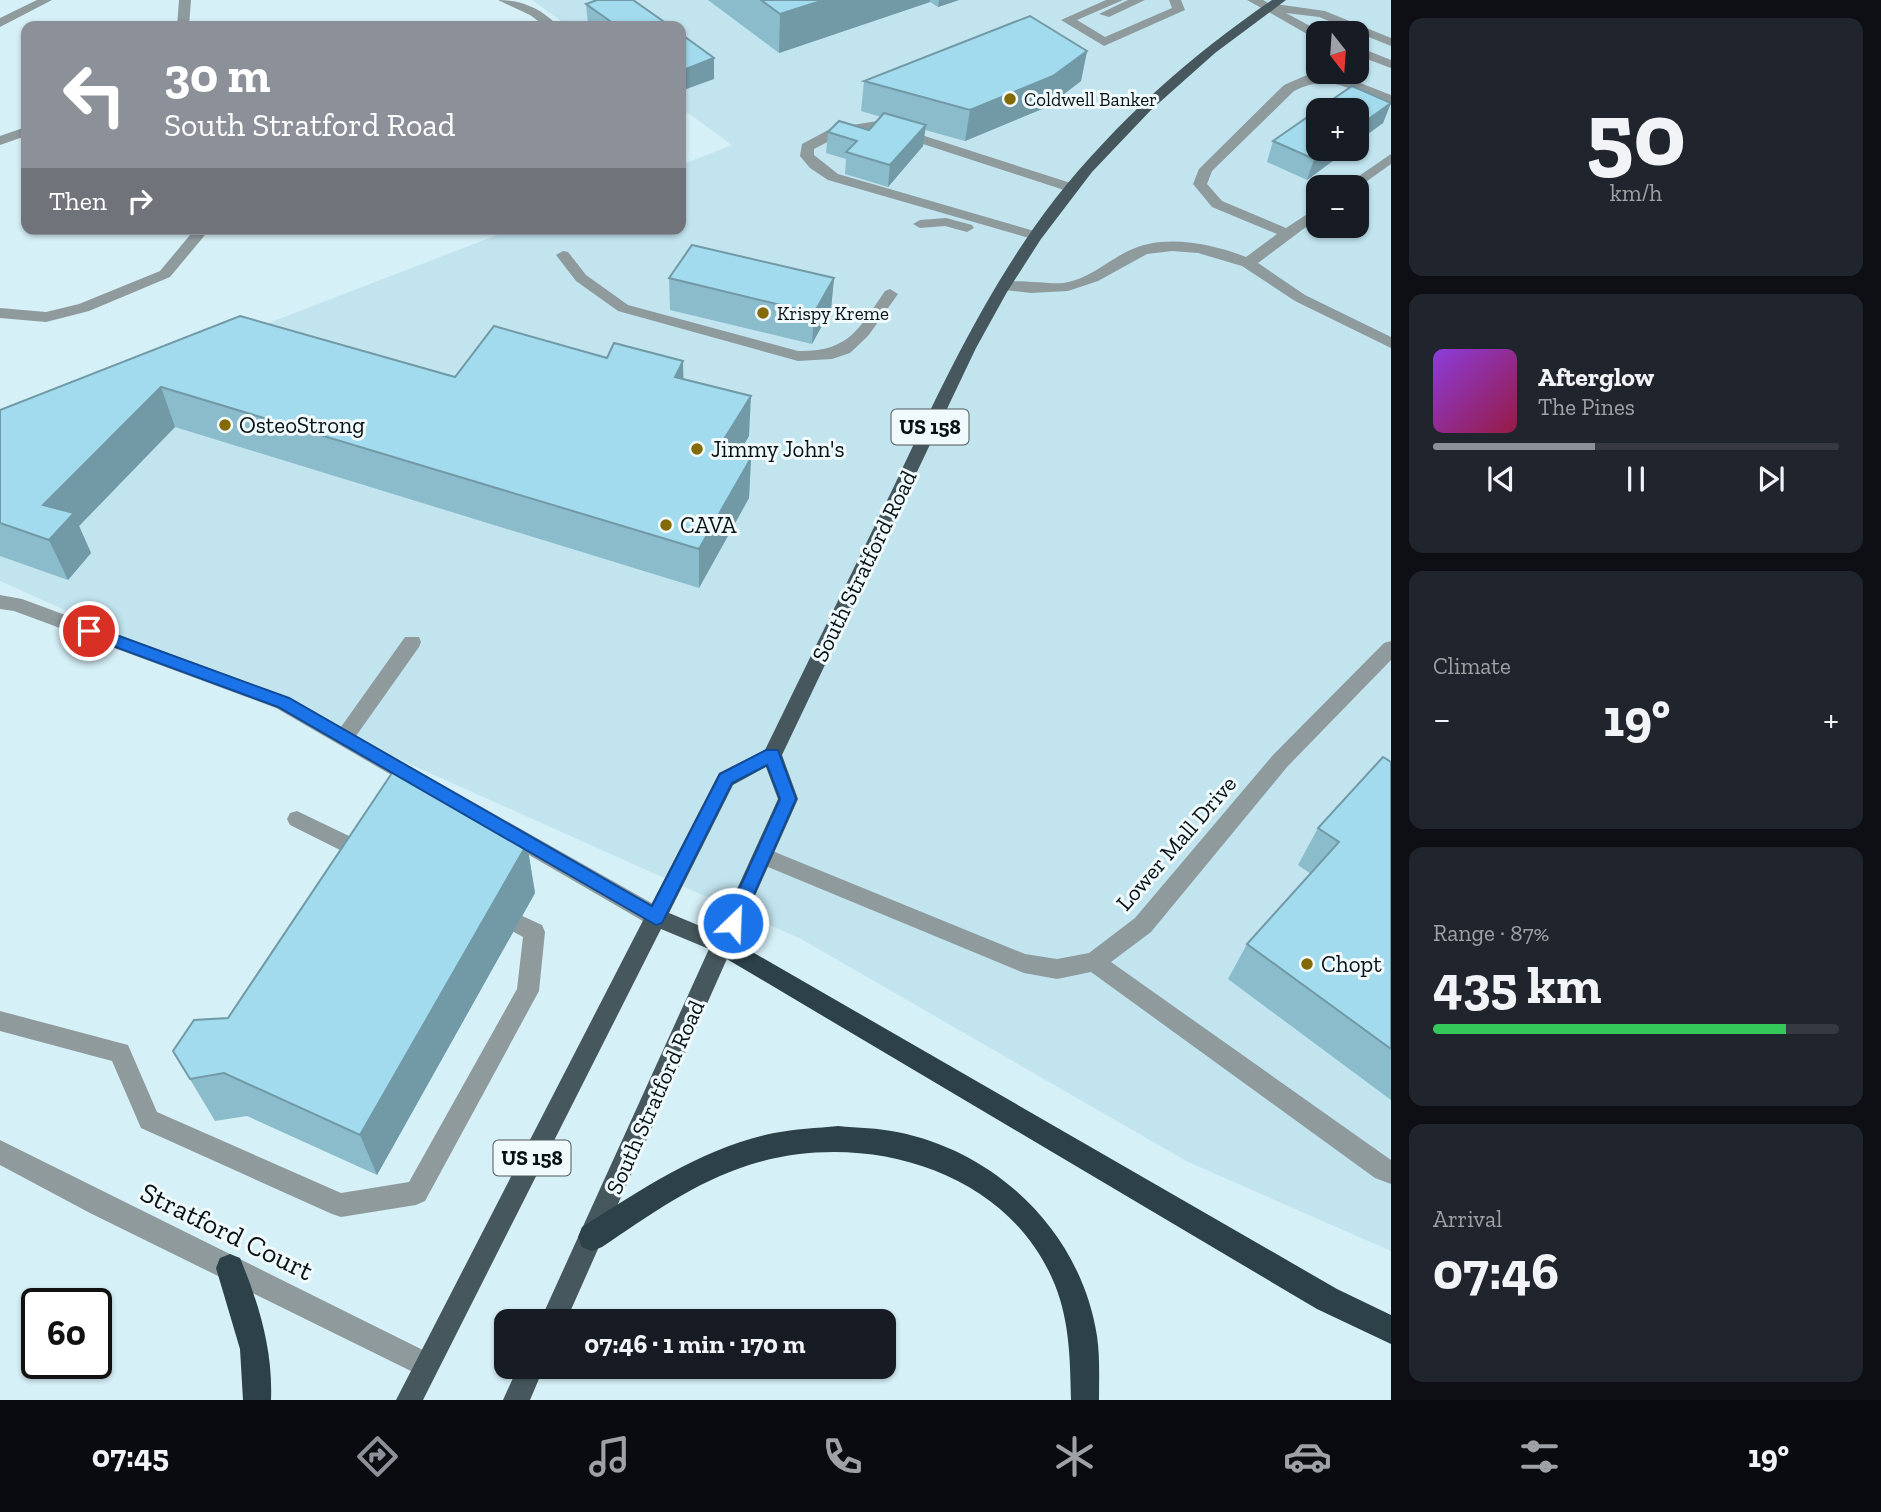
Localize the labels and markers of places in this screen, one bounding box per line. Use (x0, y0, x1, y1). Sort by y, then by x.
place label: Coldwell Banker (1024, 88, 1157, 111)
marker: Coldwell Banker (1002, 91, 1018, 107)
place label: Krispy Kreme (777, 302, 889, 325)
marker: Krispy Kreme (755, 305, 771, 321)
place label: OsteoStrong (239, 411, 365, 439)
marker: OsteoStrong (217, 417, 233, 433)
place label: Jimmy John's (711, 435, 845, 463)
marker: Jimmy John's (689, 441, 705, 457)
place label: CAVA (680, 511, 738, 539)
marker: CAVA (658, 517, 674, 533)
pin (59, 601, 119, 661)
place label: Chopt (1321, 950, 1382, 978)
marker: Chopt (1299, 956, 1315, 972)

